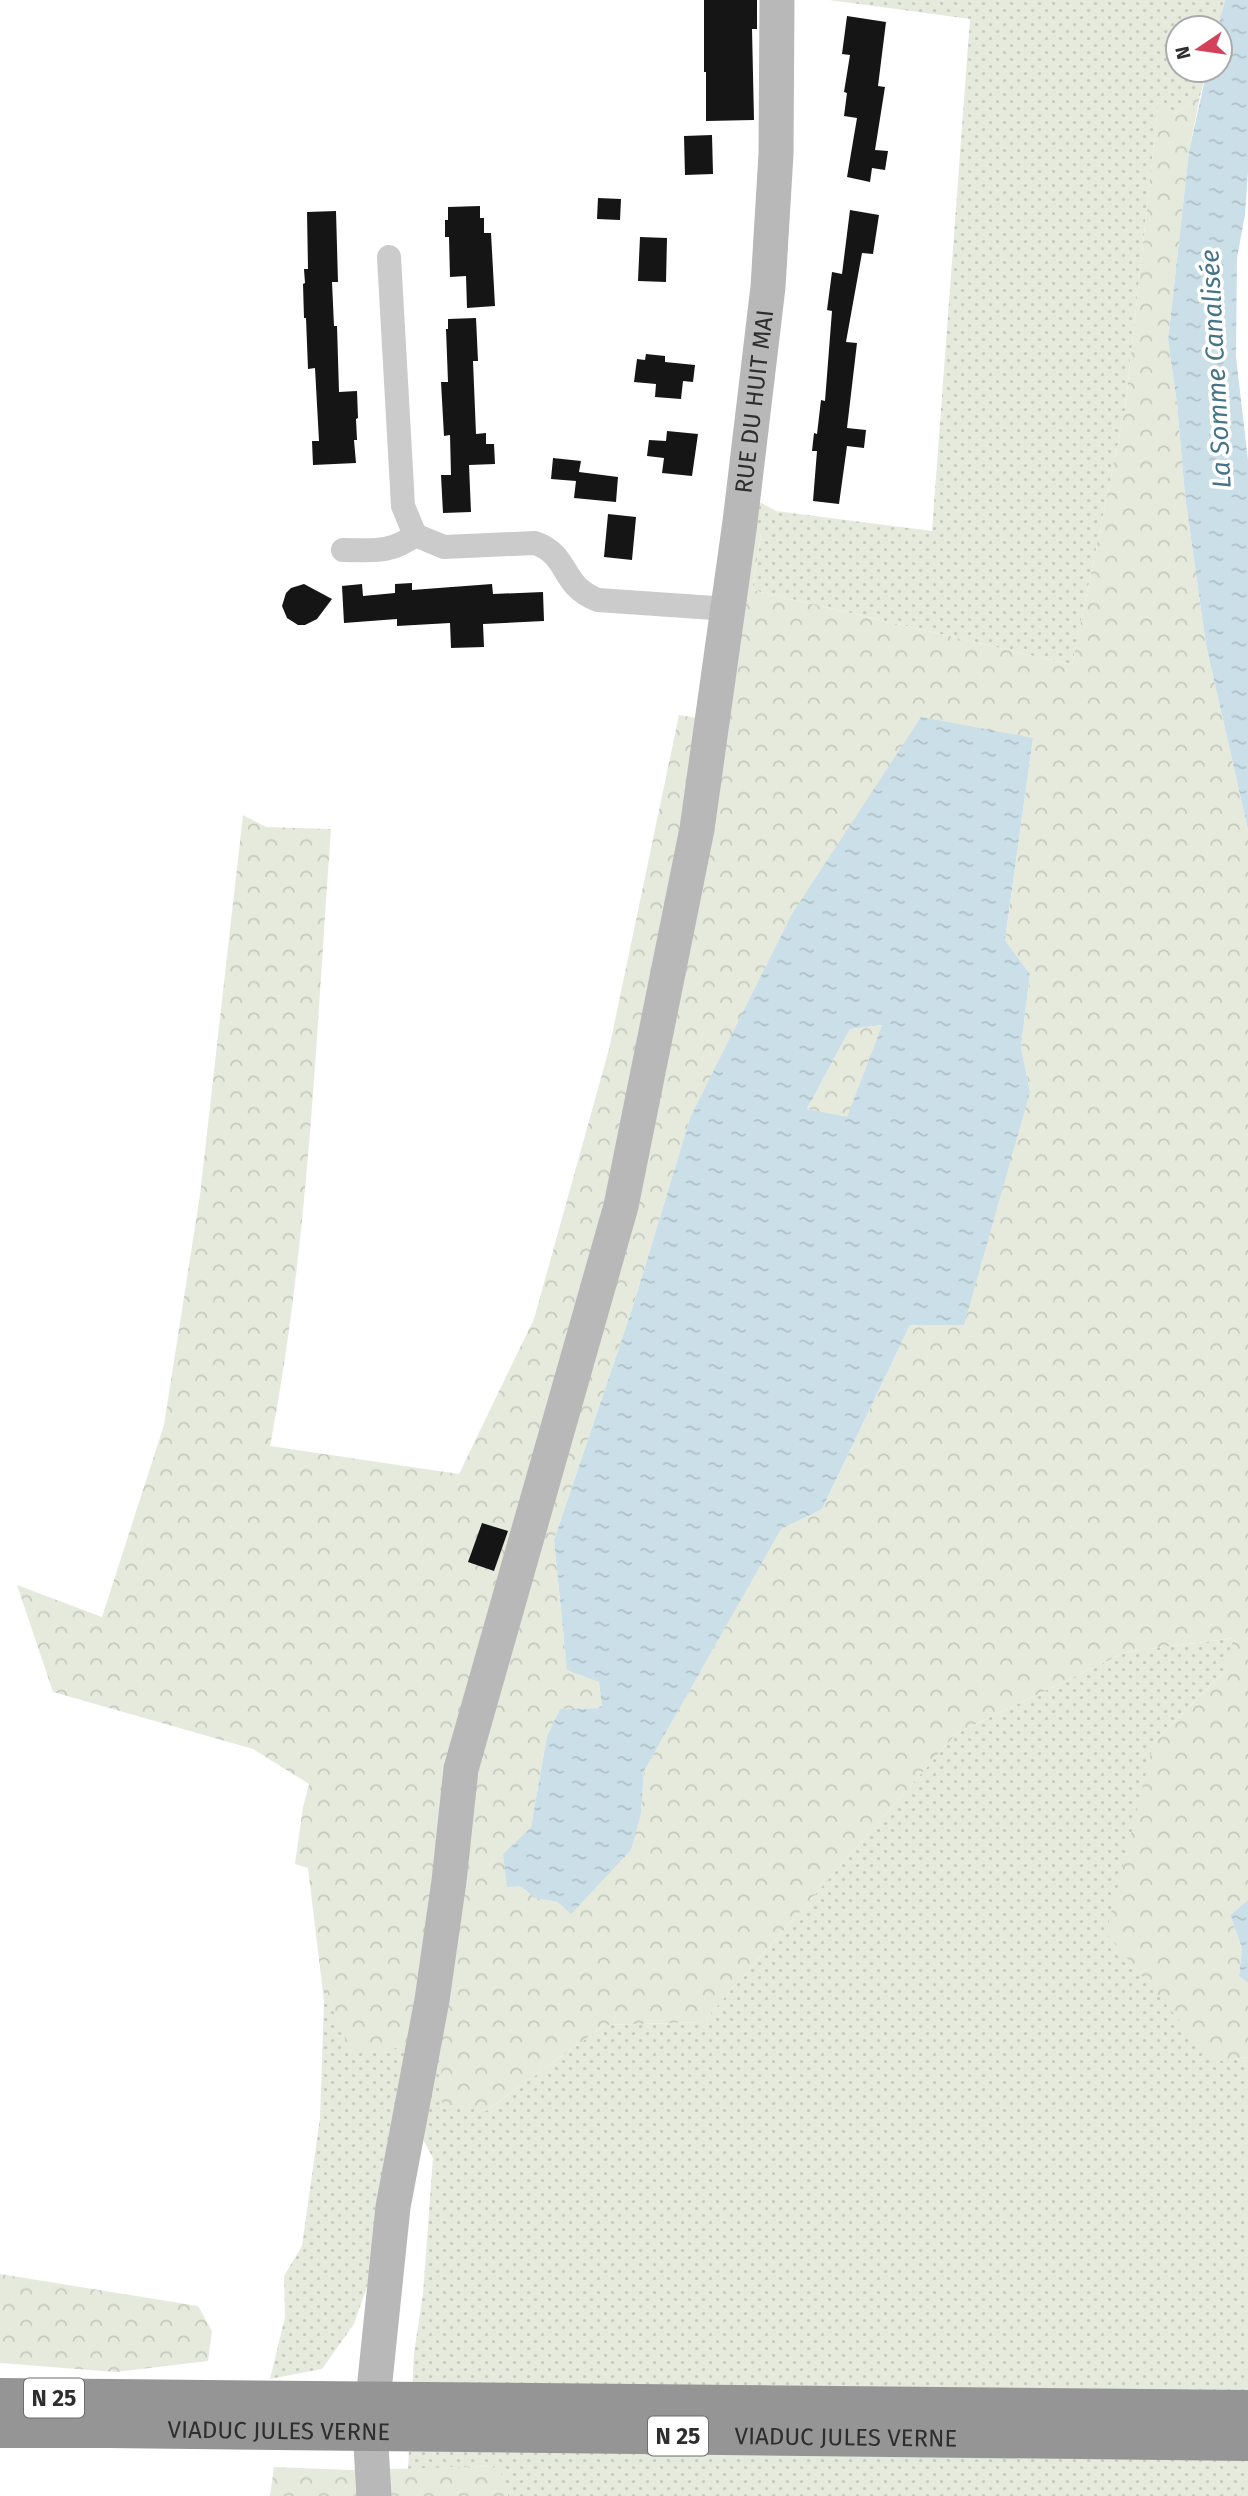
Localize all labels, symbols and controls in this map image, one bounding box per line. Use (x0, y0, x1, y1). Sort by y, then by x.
north arrow (1164, 14, 1234, 84)
text: N (1170, 44, 1196, 61)
water label: La Somme Canalisée (1194, 249, 1238, 489)
street label: RUE DU HUIT MAI (730, 308, 779, 495)
road number: N 25 (24, 2378, 84, 2418)
street label: VIADUC JULES VERNE (168, 2416, 390, 2446)
road number: N 25 (648, 2416, 708, 2456)
street label: VIADUC JULES VERNE (734, 2422, 957, 2453)

